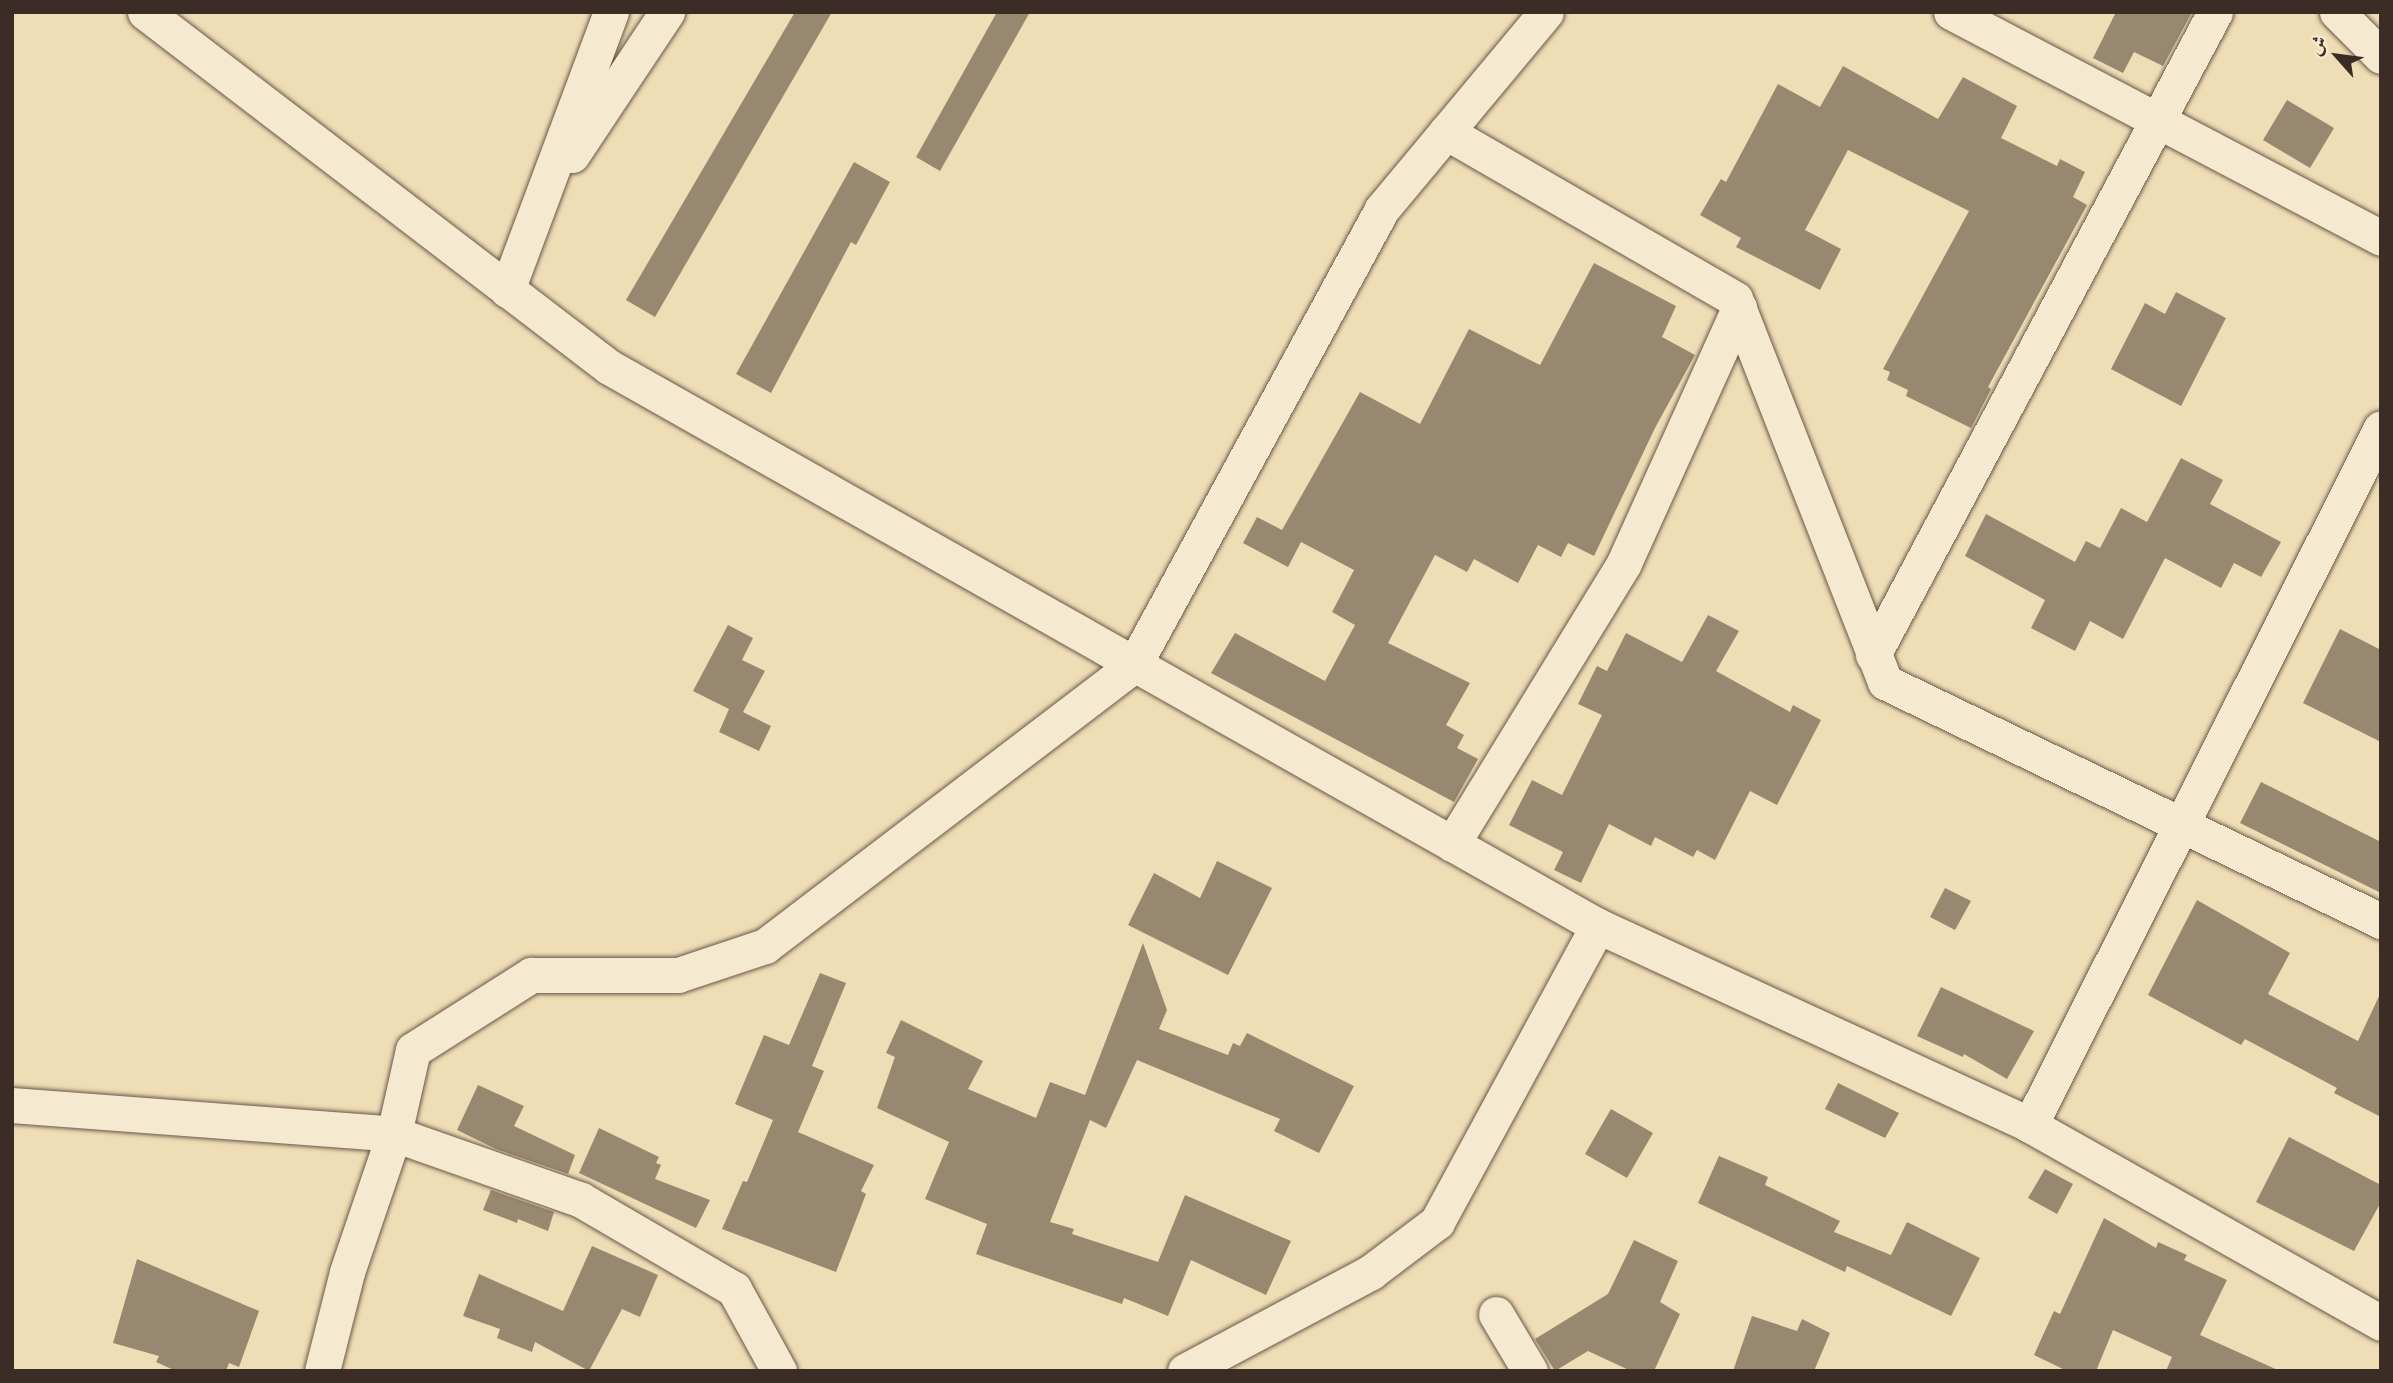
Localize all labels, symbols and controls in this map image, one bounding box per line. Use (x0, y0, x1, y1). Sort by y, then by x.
north arrow (2302, 21, 2372, 91)
text: ش (2303, 32, 2333, 60)

